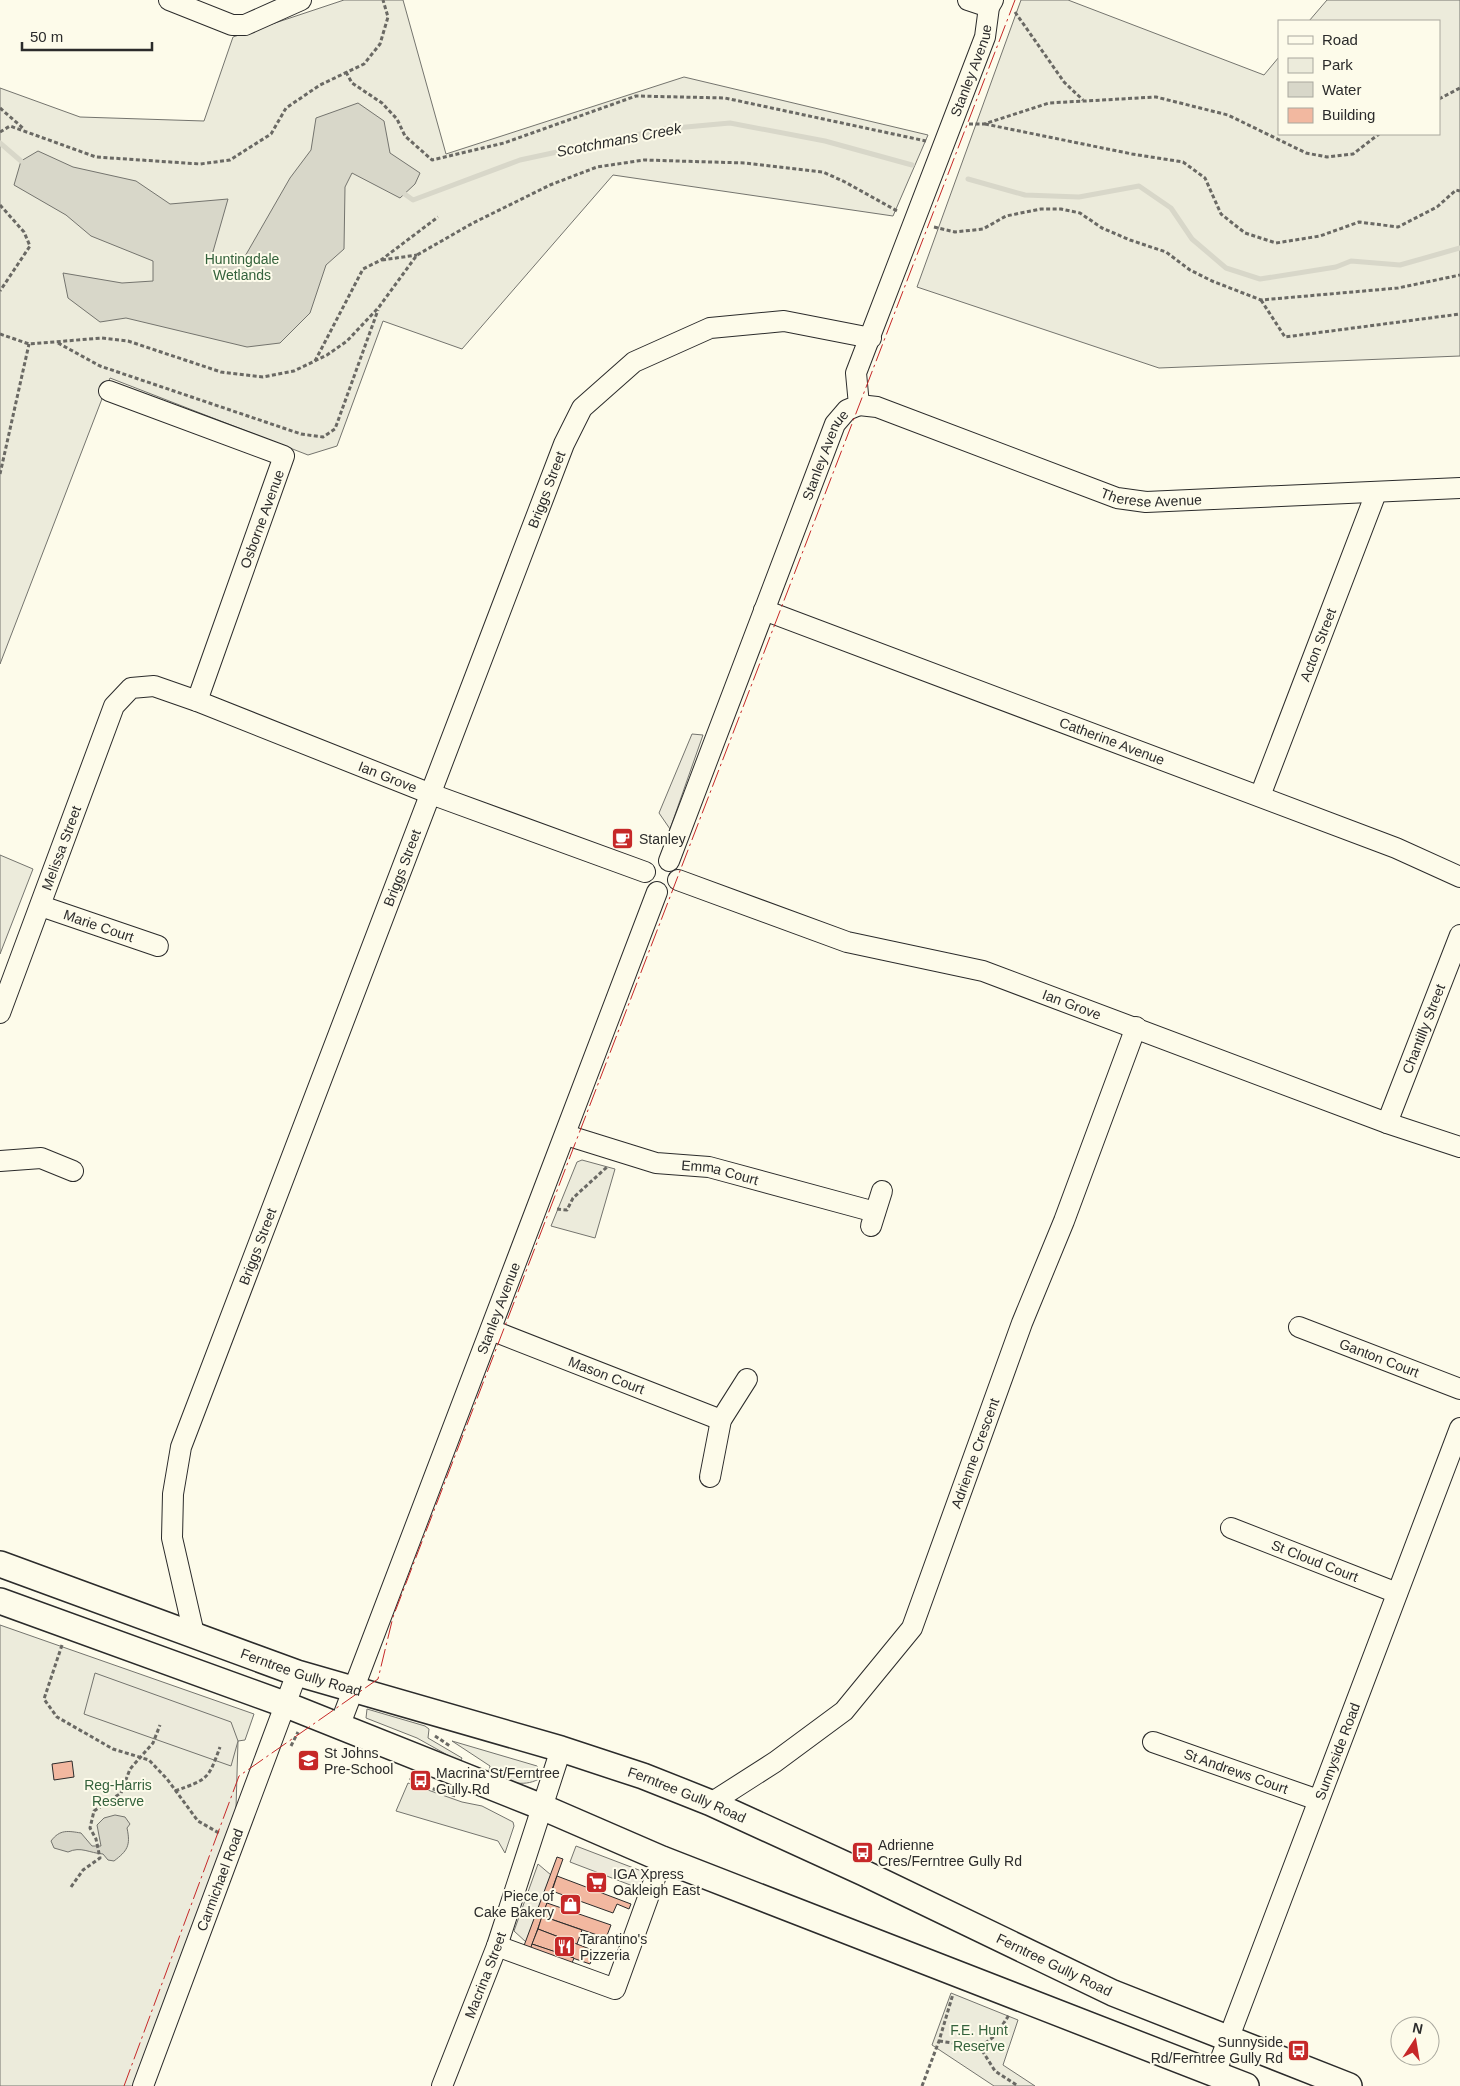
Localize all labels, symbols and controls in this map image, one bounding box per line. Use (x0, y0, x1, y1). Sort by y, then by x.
scale bar (22, 20, 152, 52)
legend (1278, 20, 1440, 135)
street label: Stanley Avenue (947, 23, 995, 119)
text: 50 m (30, 28, 63, 45)
text: Road (1322, 31, 1358, 48)
text: Park (1322, 56, 1353, 73)
text: Water (1322, 81, 1361, 98)
text: Building (1322, 106, 1375, 123)
water label: Scotchmans Creek (555, 119, 684, 160)
park label: Huntingdale Wetlands (205, 251, 280, 283)
street label: Stanley Avenue (799, 406, 852, 503)
street label: Briggs Street (525, 449, 569, 530)
street label: Osborne Avenue (237, 467, 287, 571)
street label: Therese Avenue (1099, 485, 1202, 510)
street label: Acton Street (1297, 606, 1339, 684)
street label: Catherine Avenue (1057, 714, 1167, 768)
street label: Ian Grove (356, 758, 419, 796)
street label: Melissa Street (38, 803, 84, 892)
street label: Briggs Street (380, 827, 424, 909)
cafe icon: Stanley (611, 827, 635, 851)
place label: Stanley (639, 831, 686, 847)
street label: Marie Court (61, 906, 136, 945)
street label: Chantilly Street (1399, 982, 1448, 1076)
street label: Ian Grove (1040, 986, 1104, 1023)
street label: Emma Court (681, 1157, 760, 1188)
street label: Briggs Street (236, 1206, 280, 1287)
street label: Stanley Avenue (474, 1260, 523, 1357)
street label: Ganton Court (1337, 1335, 1421, 1381)
street label: Mason Court (566, 1353, 647, 1397)
street label: Adrienne Crescent (948, 1396, 1002, 1510)
street label: St Cloud Court (1269, 1537, 1361, 1585)
street label: Ferntree Gully Road (238, 1645, 363, 1699)
street label: Sunnyside Road (1312, 1700, 1363, 1802)
place label: St Johns Pre-School (324, 1745, 393, 1777)
street label: St Andrews Court (1182, 1746, 1290, 1797)
school or university icon: St Johns Pre-School (296, 1749, 320, 1773)
street label: Ferntree Gully Road (626, 1764, 748, 1826)
place label: Macrina St/Ferntree Gully Rd (436, 1765, 560, 1797)
bus stop icon: Macrina St/Ferntree Gully Rd (408, 1769, 432, 1793)
park label: Reg-Harris Reserve (84, 1777, 152, 1809)
street label: Carmichael Road (193, 1826, 246, 1933)
place label: Adrienne Cres/Ferntree Gully Rd (878, 1837, 1022, 1869)
bus stop icon: Adrienne Cres/Ferntree Gully Rd (850, 1841, 874, 1865)
place label: IGA Xpress Oakleigh East (613, 1866, 700, 1898)
supermarket icon: IGA Xpress Oakleigh East (585, 1870, 609, 1894)
place label: Piece of Cake Bakery (474, 1888, 554, 1920)
shop icon: Piece of Cake Bakery (558, 1892, 582, 1916)
street label: Macrina Street (461, 1930, 509, 2021)
street label: Ferntree Gully Road (994, 1930, 1115, 1999)
place label: Tarantino's Pizzeria (580, 1931, 647, 1963)
restaurant icon: Tarantino's Pizzeria (552, 1935, 576, 1959)
north arrow (1390, 2016, 1440, 2066)
text: N (1411, 2019, 1424, 2037)
park label: F.E. Hunt Reserve (950, 2022, 1008, 2054)
place label: Sunnyside Rd/Ferntree Gully Rd (1151, 2034, 1283, 2066)
bus stop icon: Sunnyside Rd/Ferntree Gully Rd (1287, 2038, 1311, 2062)

